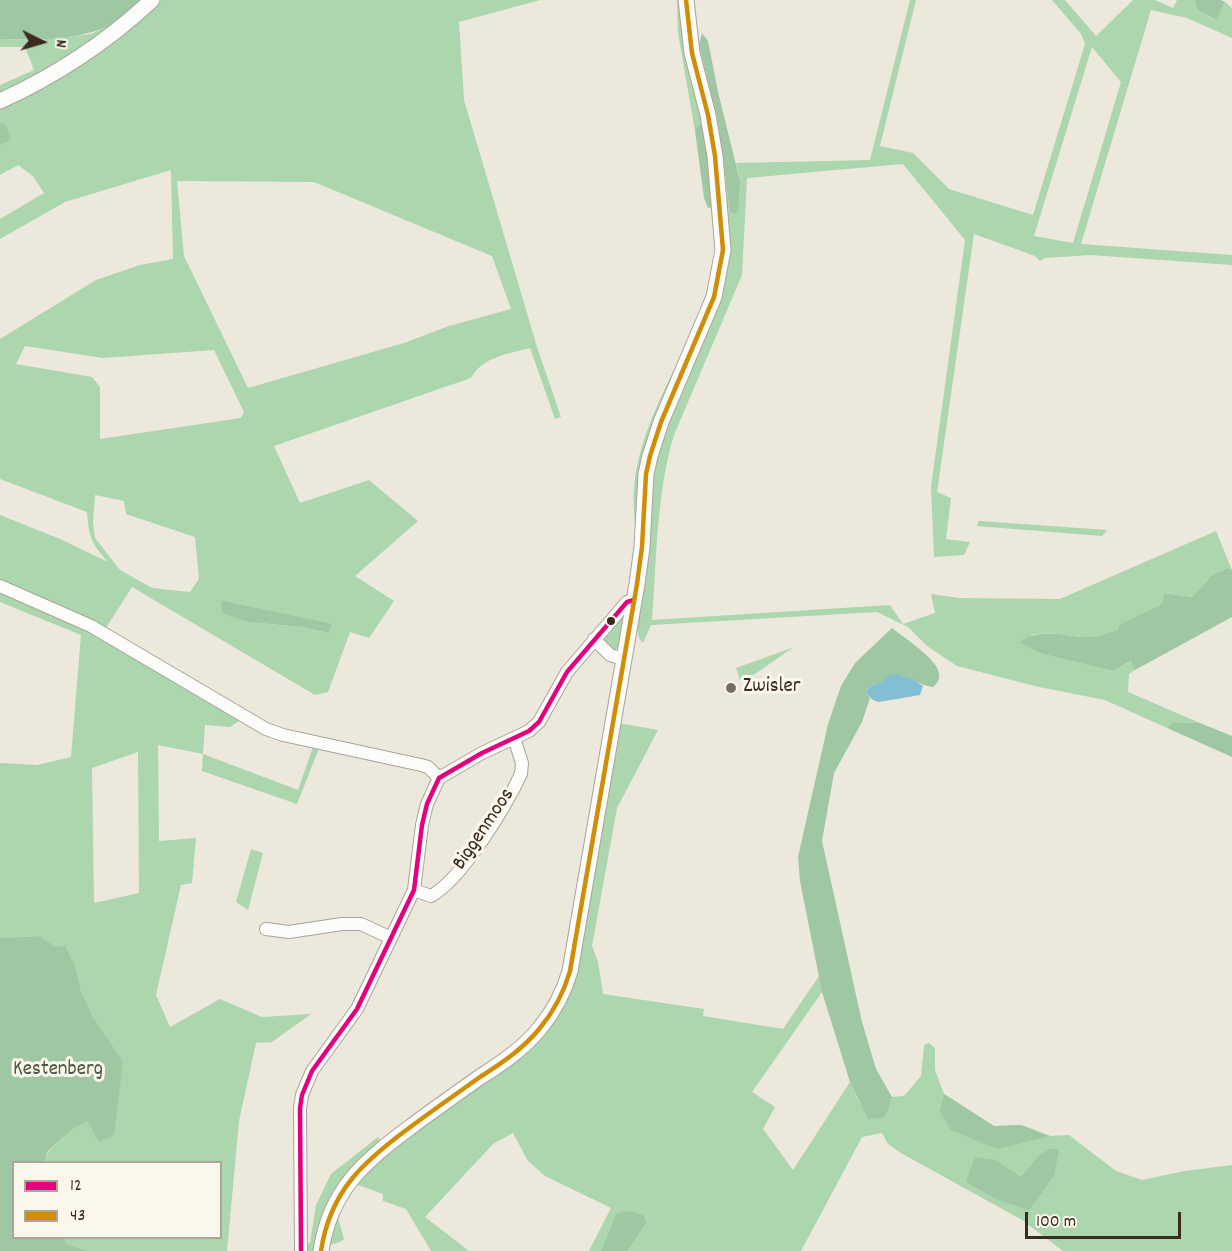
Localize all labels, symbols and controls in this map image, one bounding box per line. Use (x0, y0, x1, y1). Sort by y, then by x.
north arrow (12, 12, 72, 72)
text: N (49, 39, 72, 49)
unlabelled marker (605, 615, 617, 627)
place label: Zwisler (743, 675, 800, 701)
marker: Zwisler (724, 681, 738, 695)
street label: Biggenmoos (449, 784, 521, 876)
park label: Kestenberg (13, 1058, 103, 1084)
legend (12, 1161, 222, 1239)
text: 12 (70, 1174, 82, 1199)
scale bar (1028, 1200, 1184, 1238)
text: 43 (70, 1204, 85, 1229)
text: 100 m (1036, 1210, 1076, 1235)

